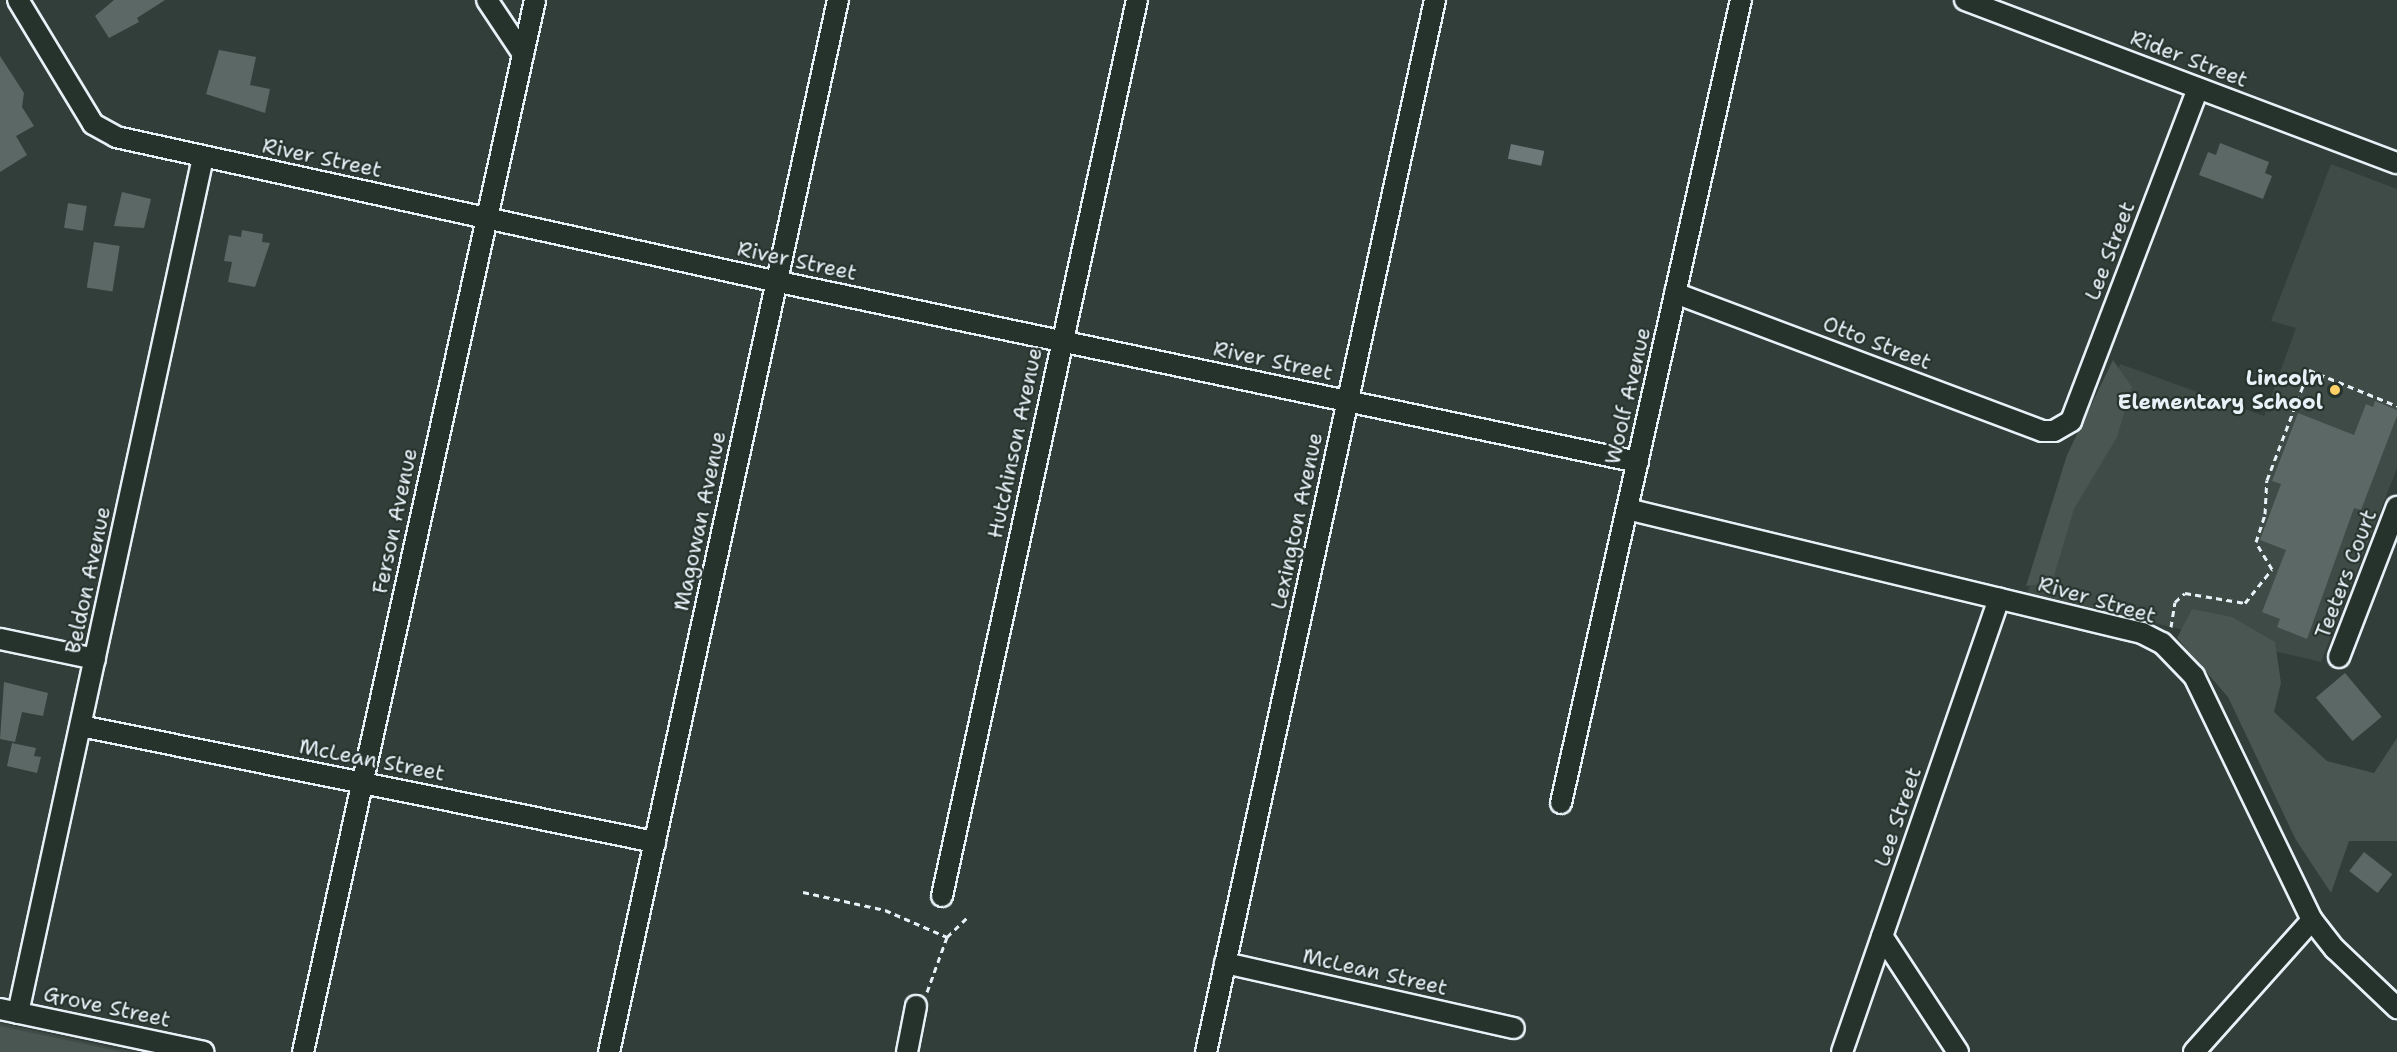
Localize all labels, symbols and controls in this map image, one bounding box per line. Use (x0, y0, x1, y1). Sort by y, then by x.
street label: Rider Street (2127, 25, 2251, 93)
street label: River Street (260, 133, 384, 183)
street label: Lee Street (2080, 198, 2140, 304)
street label: River Street (735, 236, 859, 286)
street label: Otto Street (1819, 311, 1935, 375)
street label: Woolf Avenue (1600, 325, 1656, 467)
street label: River Street (1211, 336, 1335, 386)
street label: Hutchinson Avenue (983, 345, 1047, 541)
place label: Lincoln Elementary School (2118, 365, 2323, 415)
marker: Lincoln Elementary School (2328, 383, 2342, 397)
street label: Magowan Avenue (669, 429, 731, 613)
street label: Lexington Avenue (1266, 430, 1328, 612)
street label: Ferson Avenue (367, 446, 423, 596)
street label: Beldon Avenue (60, 504, 116, 656)
street label: Teeters Court (2310, 506, 2382, 642)
street label: River Street (2035, 571, 2159, 629)
street label: McLean Street (297, 734, 447, 786)
street label: Lee Street (1869, 764, 1927, 870)
street label: McLean Street (1300, 943, 1450, 1001)
street label: Grove Street (41, 981, 173, 1033)

